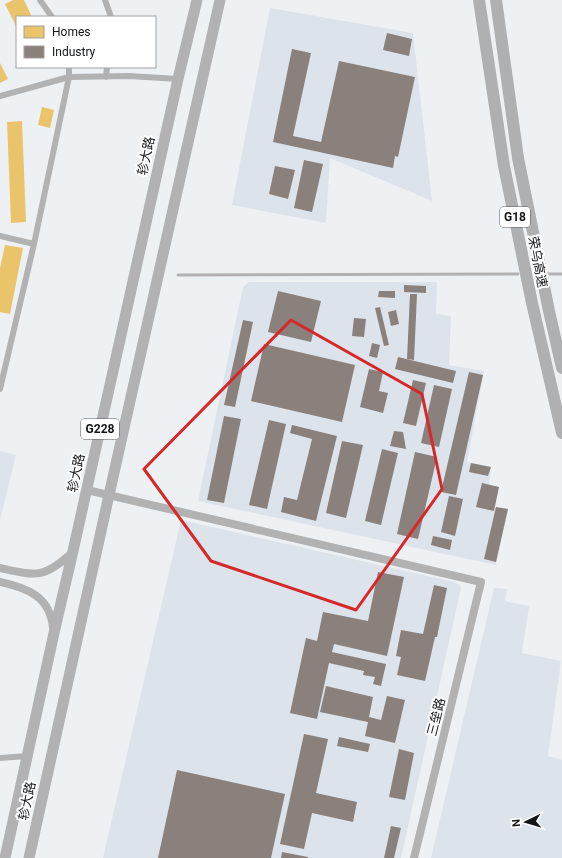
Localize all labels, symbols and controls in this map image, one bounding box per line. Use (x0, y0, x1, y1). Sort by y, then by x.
legend (16, 16, 156, 68)
text: Homes (52, 25, 90, 39)
text: Industry (52, 45, 96, 59)
street label: 轸大路 (135, 135, 157, 177)
road number: G18 (500, 207, 530, 227)
street label: 荣乌高速 (526, 235, 550, 289)
road number: G228 (81, 419, 119, 439)
street label: 轸大路 (65, 452, 87, 494)
street label: 三垒路 (424, 696, 448, 738)
street label: 轸大路 (16, 780, 38, 822)
north arrow (506, 802, 546, 842)
text: N (510, 818, 523, 827)

